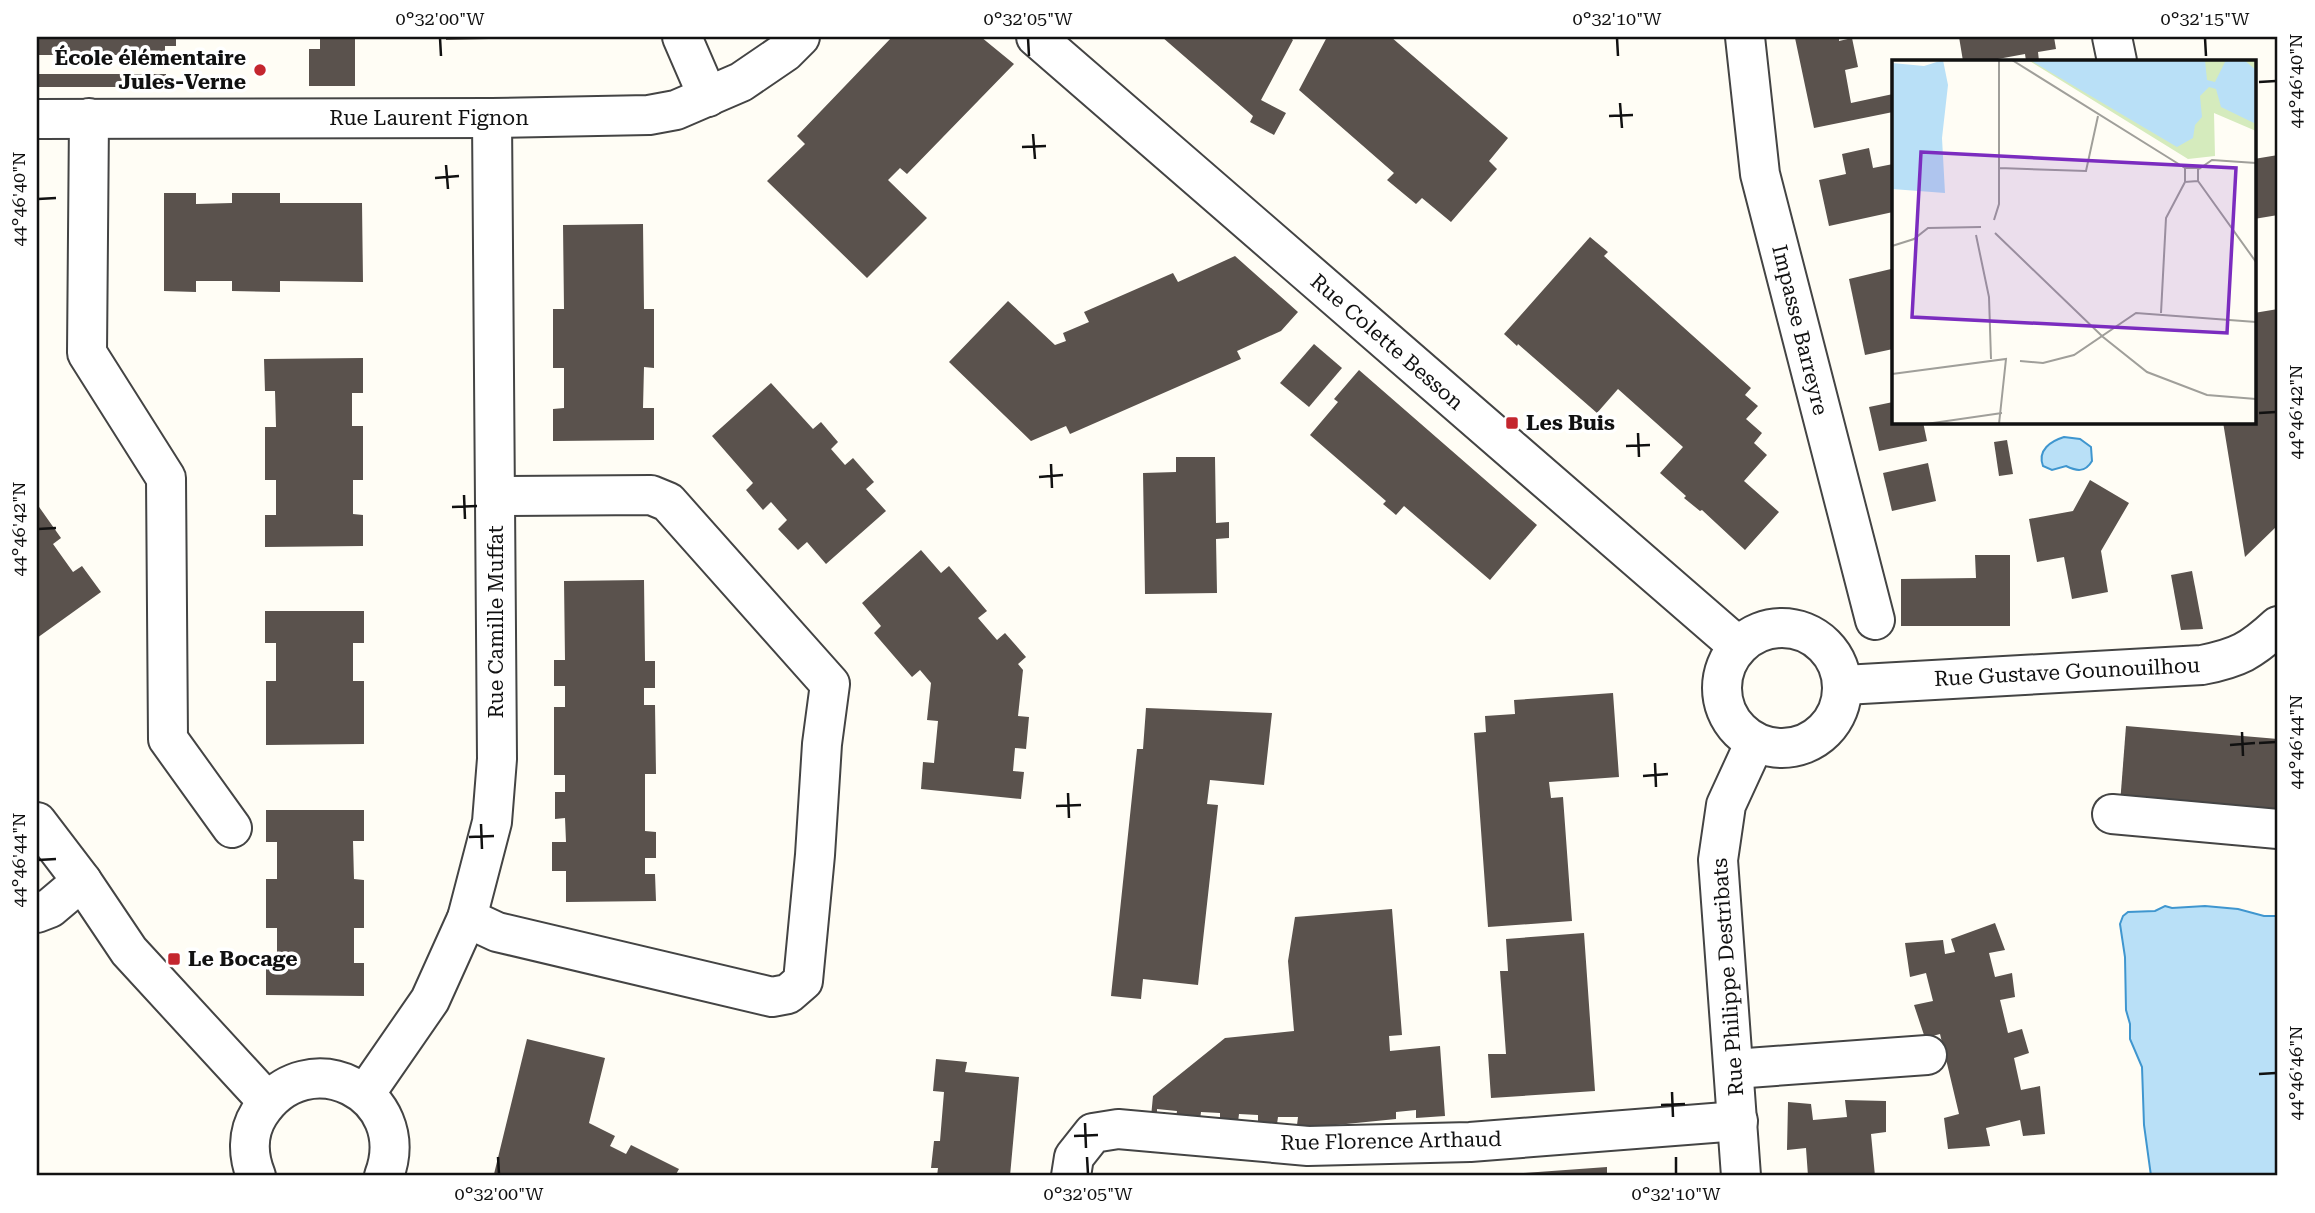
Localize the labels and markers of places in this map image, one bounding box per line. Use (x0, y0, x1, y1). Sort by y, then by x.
place label: École élémentaire Jules-Verne (54, 45, 246, 94)
marker: École élémentaire Jules-Verne (252, 62, 268, 78)
place label: Les Buis (1526, 411, 1615, 435)
marker: Les Buis (1504, 415, 1520, 431)
place label: Le Bocage (188, 947, 298, 971)
marker: Le Bocage (166, 951, 182, 967)

